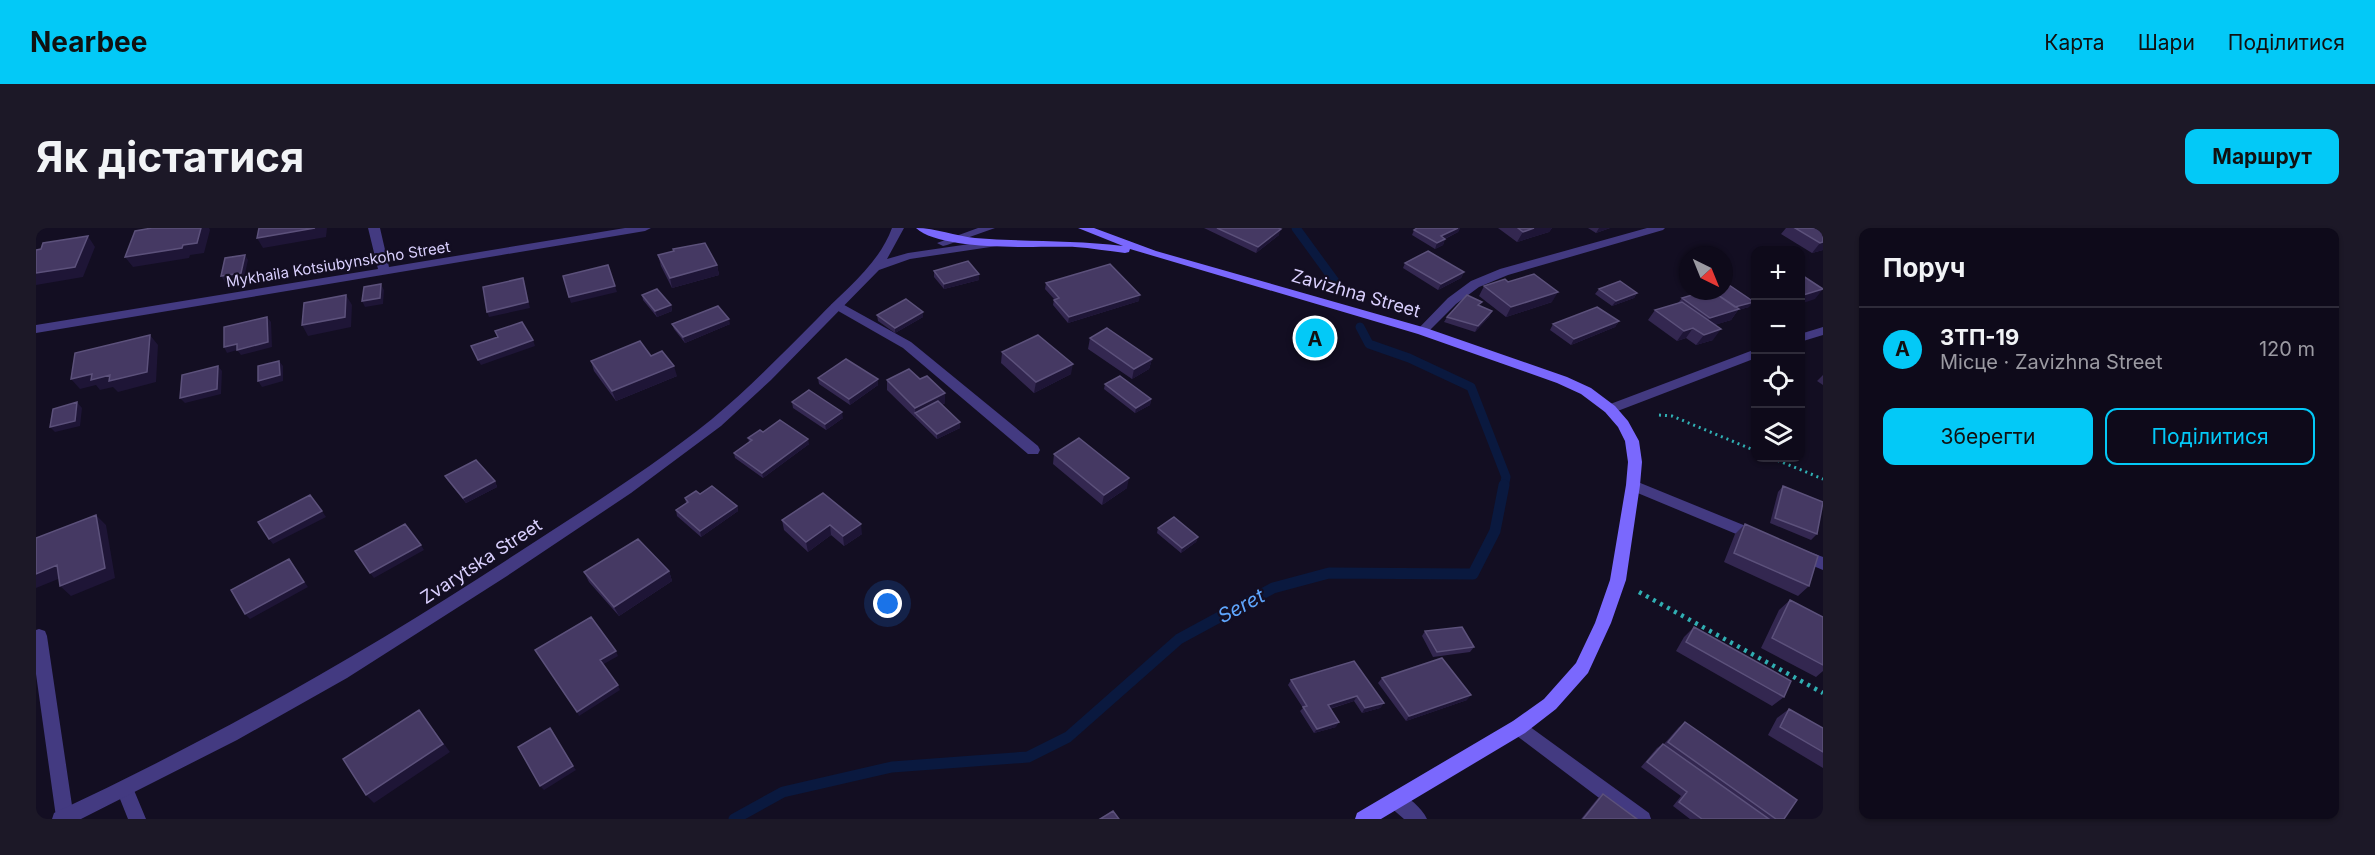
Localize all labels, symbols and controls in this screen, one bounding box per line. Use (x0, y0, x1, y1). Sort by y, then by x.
text: Nearbee (30, 25, 147, 59)
text: Карта (2044, 30, 2105, 55)
text: Шари (2138, 30, 2195, 55)
text: Поділитися (2228, 30, 2345, 55)
button: Маршрут (2185, 129, 2339, 184)
text: Як дістатися (36, 131, 304, 182)
street label: Mykhaila Kotsiubynskoho Street (225, 237, 451, 291)
north arrow (1679, 246, 1733, 300)
map controls (1751, 246, 1805, 462)
button: + (1751, 246, 1805, 300)
text: Поруч (1883, 252, 1965, 283)
street label: Zavizhna Street (1289, 265, 1423, 321)
button: − (1751, 300, 1805, 354)
pin: A (1296, 316, 1334, 360)
text: ЗТП-19 (1940, 324, 2019, 350)
text: A (1895, 337, 1910, 361)
text: 120 m (2259, 337, 2315, 361)
text: Місце · Zavizhna Street (1940, 350, 2163, 374)
button: locate (1751, 354, 1805, 408)
button: layers (1751, 408, 1805, 462)
button: Зберегти (1883, 408, 2093, 465)
button: Поділитися (2105, 408, 2315, 465)
street label: Zvarytska Street (417, 514, 545, 608)
water label: Seret (1213, 584, 1269, 628)
your location (873, 589, 902, 618)

